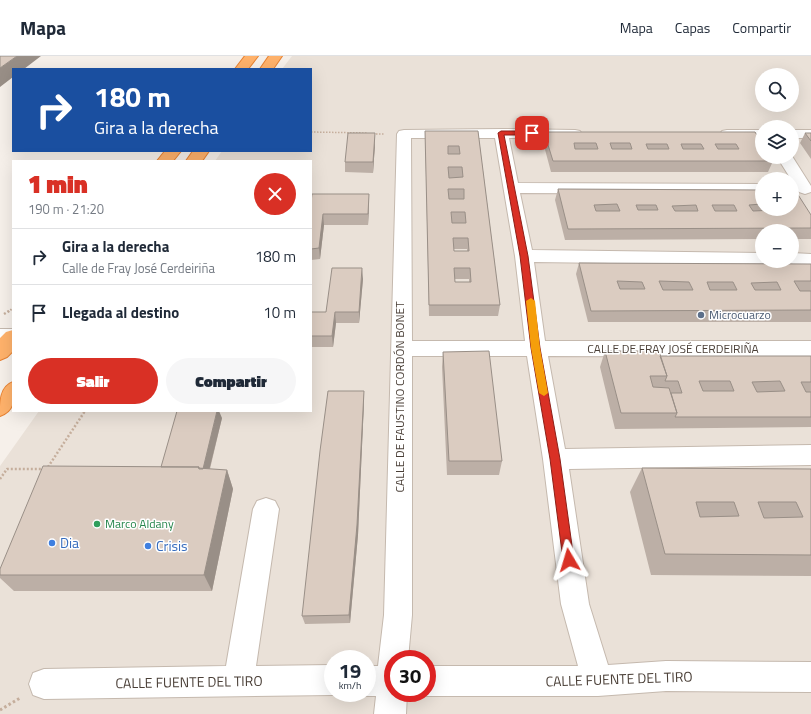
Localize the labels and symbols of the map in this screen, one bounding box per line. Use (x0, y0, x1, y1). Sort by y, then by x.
pin (515, 116, 549, 150)
street label: CALLE DE FAUSTINO CORDÓN BONET (390, 301, 409, 493)
place label: Microcuarzo (709, 305, 771, 324)
marker: Microcuarzo (696, 310, 706, 320)
street label: CALLE DE FRAY JOSÉ CERDEIRIÑA (587, 339, 759, 358)
place label: Marco Aldany (105, 514, 174, 533)
marker: Marco Aldany (92, 519, 102, 529)
place label: Dia (60, 532, 79, 553)
place label: Crisis (156, 535, 188, 556)
marker: Dia (47, 538, 57, 548)
position arrow (548, 539, 590, 581)
marker: Crisis (143, 541, 153, 551)
speed limit sign: 30 (384, 650, 436, 702)
street label: CALLE FUENTE DEL TIRO (545, 665, 693, 692)
street label: CALLE FUENTE DEL TIRO (115, 670, 263, 693)

